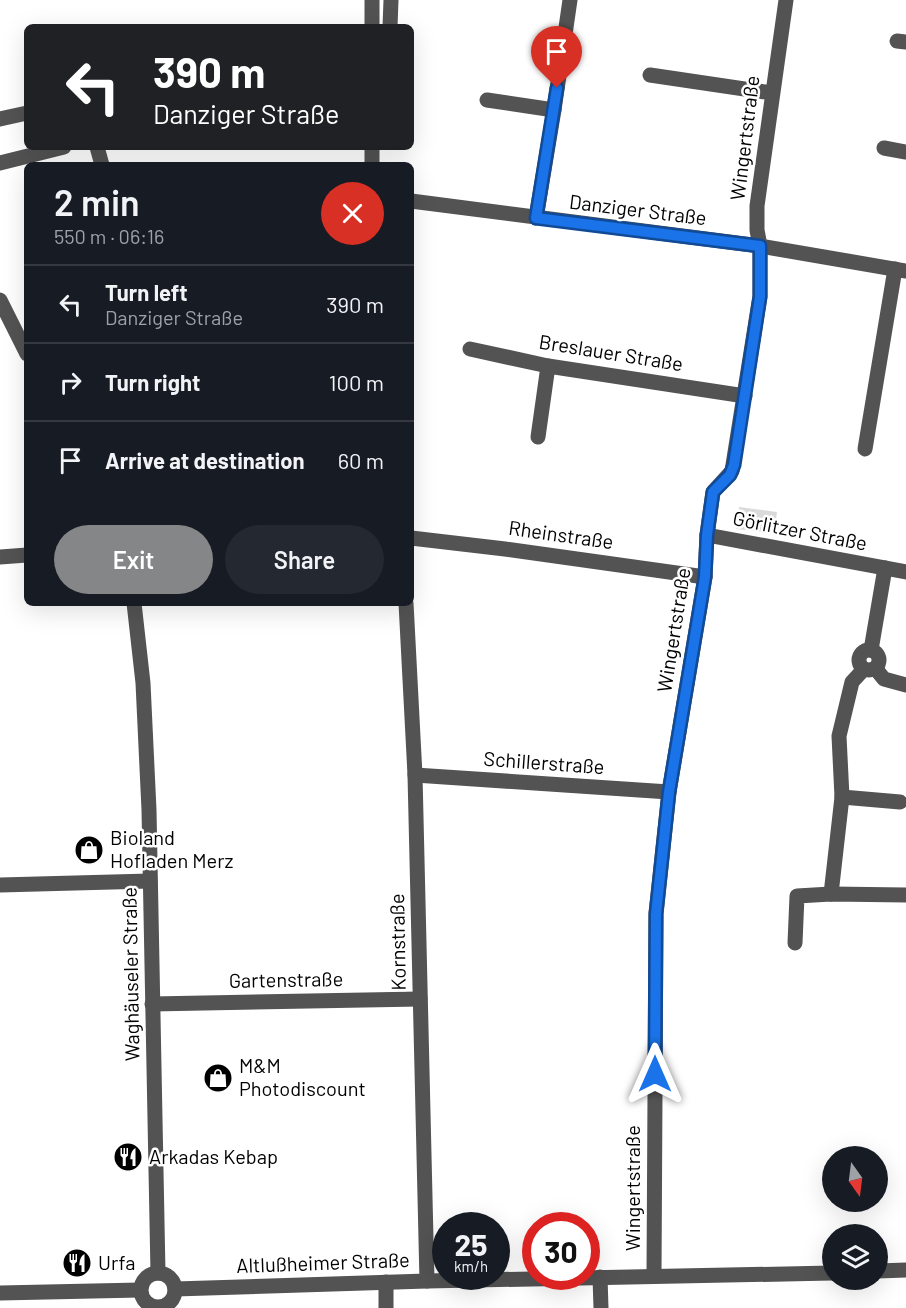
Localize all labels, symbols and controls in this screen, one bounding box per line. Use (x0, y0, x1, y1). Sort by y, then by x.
pin (531, 26, 582, 88)
icon: arrive (540, 35, 573, 68)
text: 390 m (153, 46, 265, 96)
icon: left (54, 48, 132, 126)
street label: Wingertstraße (724, 74, 764, 202)
text: Danziger Straße (153, 97, 339, 129)
text: 2 min (54, 180, 140, 223)
button: close (321, 182, 384, 245)
street label: Danziger Straße (568, 189, 708, 229)
text: 550 m · 06:16 (54, 224, 164, 248)
text: Turn left (105, 279, 188, 305)
icon: left (54, 288, 87, 321)
text: 390 m (326, 291, 384, 317)
text: Danziger Straße (105, 305, 243, 329)
street label: Breslauer Straße (537, 329, 685, 375)
icon: right (54, 366, 87, 399)
text: Turn right (105, 369, 200, 395)
text: 100 m (329, 369, 384, 395)
icon: arrive (54, 444, 87, 477)
text: Arrive at destination (105, 447, 304, 473)
text: 60 m (338, 447, 384, 473)
street label: Görlitzer Straße (731, 505, 869, 555)
street label: Rheinstraße (507, 515, 615, 553)
button: Exit (54, 525, 213, 594)
button: Share (225, 525, 384, 594)
street label: Wingertstraße (651, 566, 695, 694)
street label: Schillerstraße (483, 746, 605, 778)
place label: Bioland Hofladen Merz (110, 825, 234, 872)
shop icon: Bioland Hofladen Merz (73, 834, 105, 866)
street label: Waghäuseler Straße (116, 887, 144, 1061)
street label: Kornstraße (384, 893, 410, 991)
street label: Gartenstraße (229, 966, 343, 992)
position arrow (623, 1042, 687, 1106)
place label: M&M Photodiscount (239, 1053, 366, 1100)
shop icon: M&M Photodiscount (202, 1062, 234, 1094)
street label: Wingertstraße (620, 1125, 644, 1251)
restaurant icon: Arkadas Kebap (112, 1141, 144, 1173)
place label: Arkadas Kebap (149, 1144, 278, 1168)
north arrow (822, 1146, 888, 1212)
map controls (822, 1146, 888, 1290)
speed limit sign: 30 (522, 1212, 600, 1290)
button: layers (822, 1224, 888, 1290)
text: 25 (455, 1226, 487, 1262)
restaurant icon: Urfa (61, 1247, 93, 1279)
street label: Altlußheimer Straße (236, 1247, 410, 1277)
place label: Urfa (98, 1250, 136, 1274)
text: km/h (454, 1257, 488, 1275)

